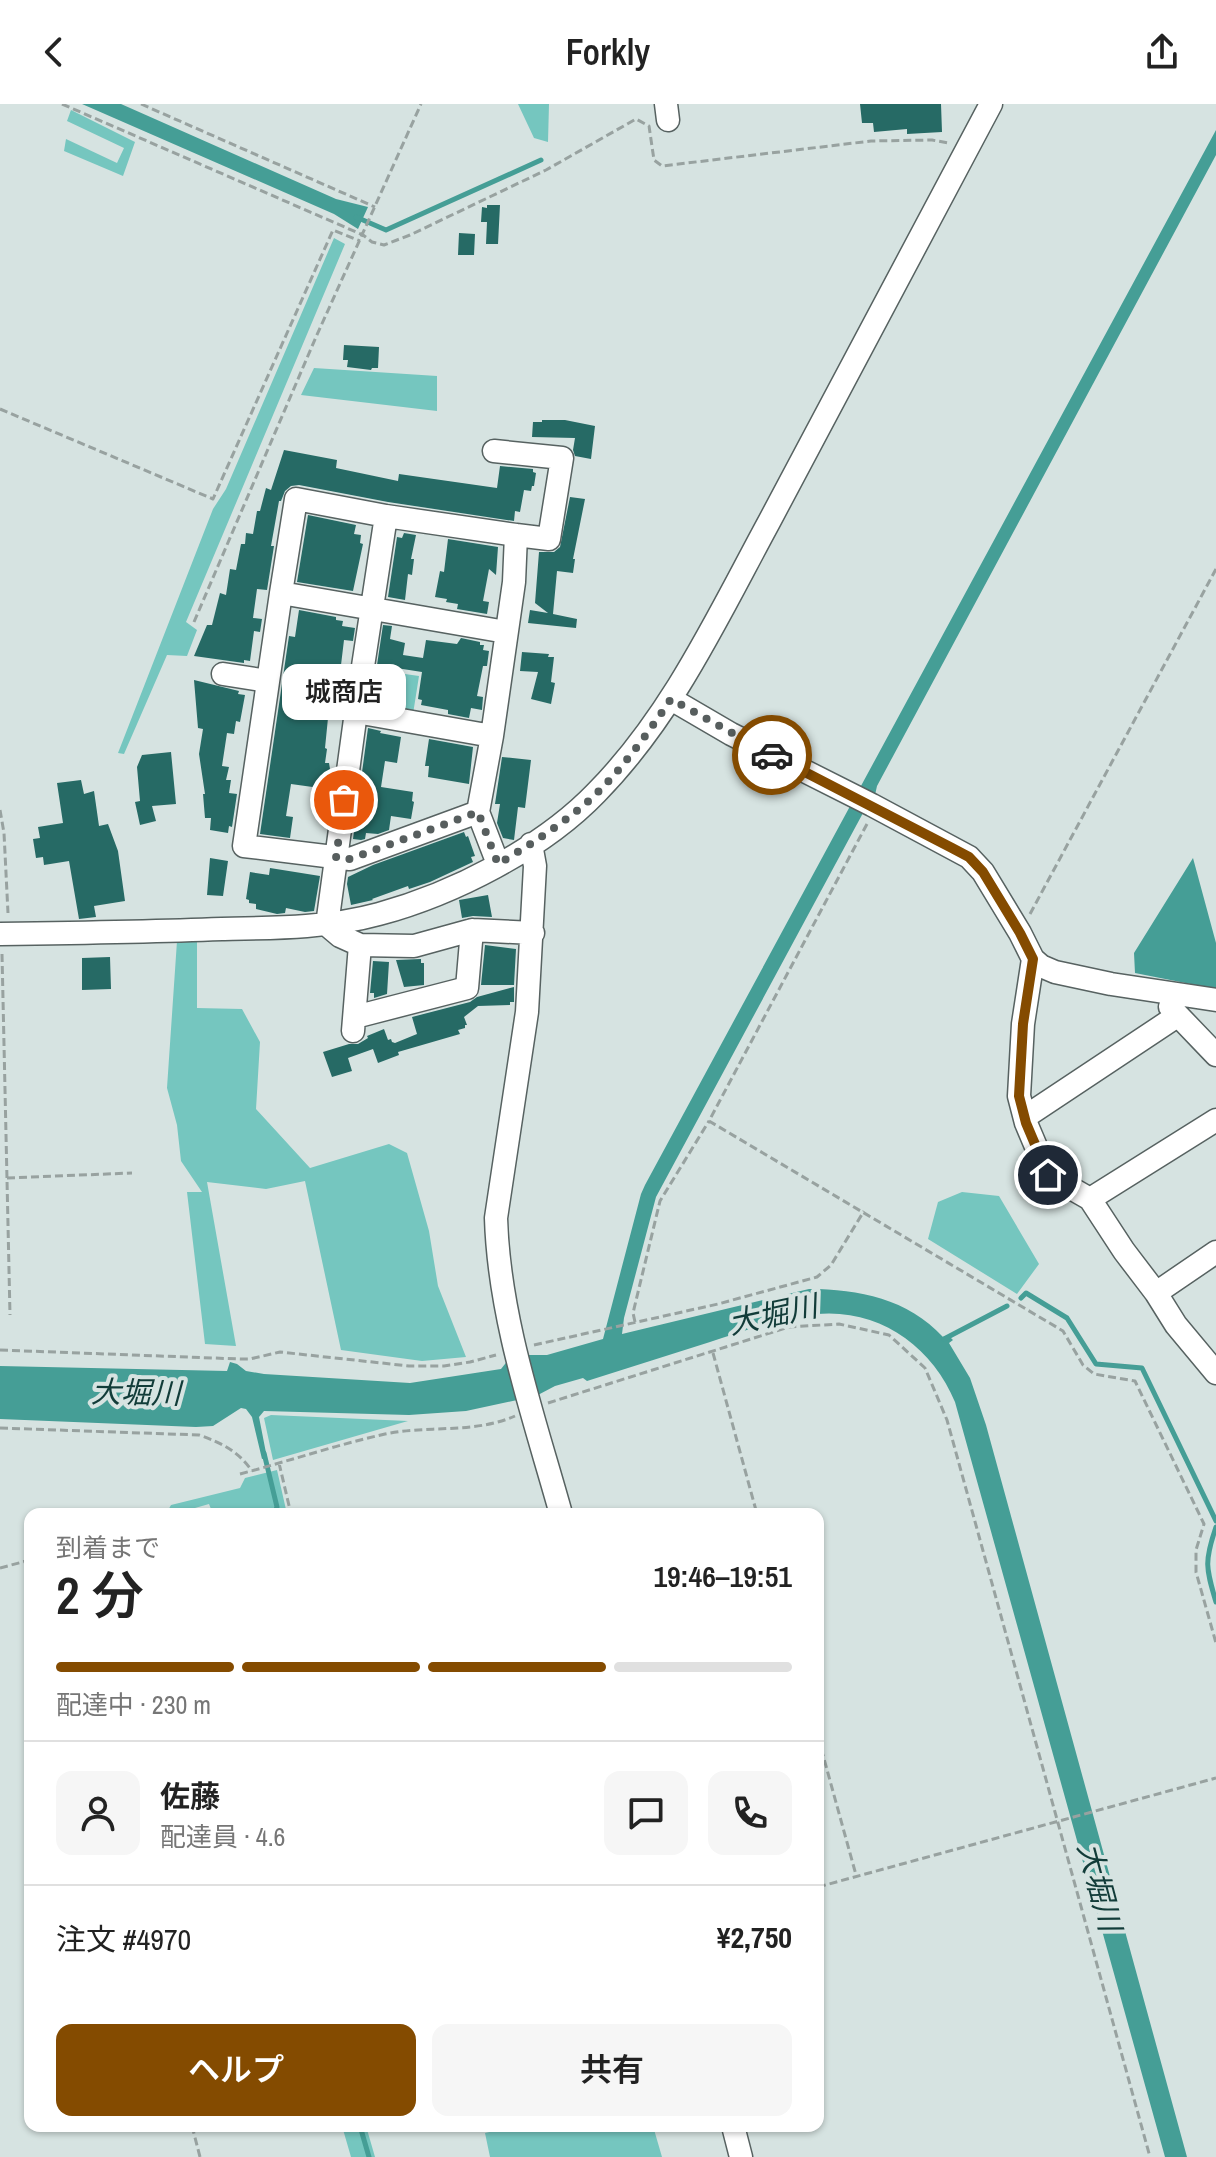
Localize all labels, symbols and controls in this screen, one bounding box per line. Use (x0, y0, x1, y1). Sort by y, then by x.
text: Forkly (566, 28, 650, 76)
icon: back (32, 30, 76, 74)
icon: share (1140, 30, 1184, 74)
callout: 城商店 (282, 664, 406, 720)
text: 城商店 (305, 674, 383, 709)
courier (732, 715, 812, 795)
icon: car (750, 733, 794, 777)
pin (310, 766, 378, 834)
icon: bag (322, 778, 366, 822)
pin (1014, 1141, 1082, 1209)
icon: home (1026, 1153, 1070, 1197)
water label: 大堀川 (725, 1284, 824, 1343)
water label: 大堀川 (91, 1371, 184, 1413)
text: 到着まで (56, 1530, 160, 1565)
text: 19:46–19:51 (653, 1556, 792, 1596)
text: 2 分 (56, 1560, 144, 1630)
text: 配達中 · 230 m (56, 1687, 211, 1722)
button: person (56, 1771, 140, 1855)
button: chat (604, 1771, 688, 1855)
button: phone (708, 1771, 792, 1855)
text: 佐藤 (160, 1776, 220, 1816)
text: 配達員 · 4.6 (160, 1819, 285, 1854)
water label: 大堀川 (1069, 1838, 1132, 1938)
text: ¥2,750 (717, 1917, 792, 1957)
text: 注文 #4970 (56, 1919, 191, 1959)
button: ヘルプ (56, 2024, 416, 2116)
button: 共有 (432, 2024, 792, 2116)

